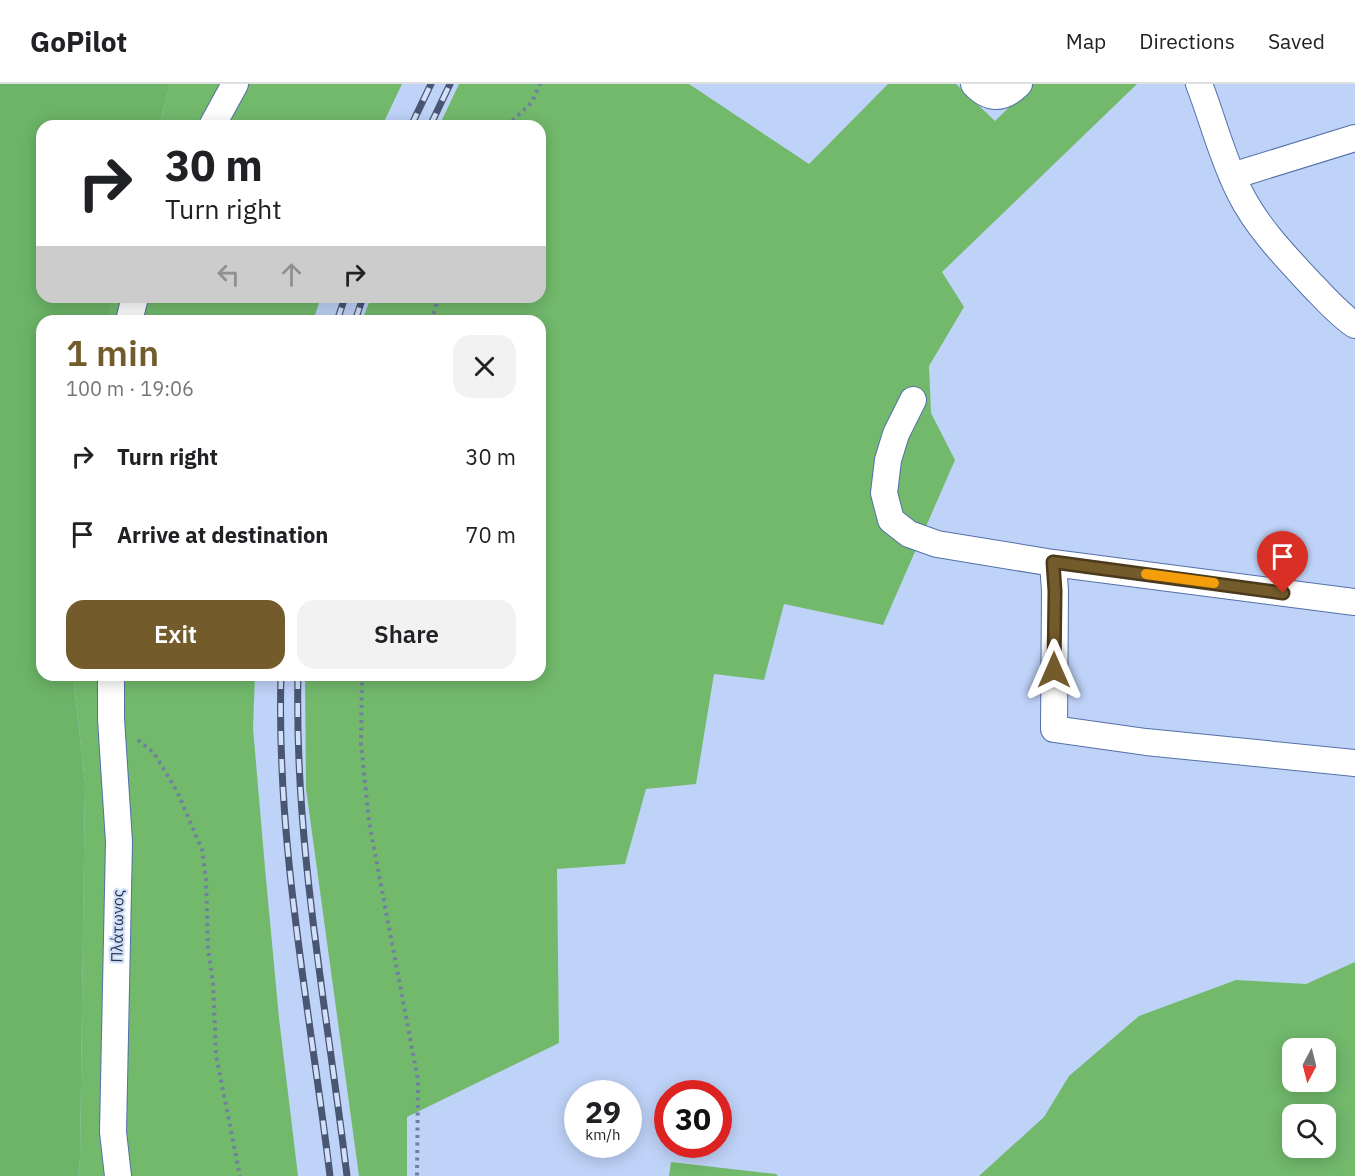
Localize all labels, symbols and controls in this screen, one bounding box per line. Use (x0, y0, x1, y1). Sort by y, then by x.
text: GoPilot (30, 23, 127, 60)
text: Map (1066, 27, 1106, 55)
text: Directions (1139, 27, 1235, 55)
text: Saved (1268, 27, 1325, 55)
text: 30 m (165, 138, 263, 193)
icon: right (66, 144, 144, 222)
text: Turn right (165, 191, 282, 226)
icon: left (212, 258, 245, 291)
icon: ahead (275, 258, 308, 291)
icon: right (338, 258, 371, 291)
text: 1 min (66, 329, 159, 376)
button: close (453, 335, 516, 398)
text: 100 m · 19:06 (66, 375, 194, 402)
icon: right (66, 440, 99, 473)
text: Turn right (117, 442, 218, 471)
text: 30 m (465, 442, 516, 471)
icon: arrive (66, 518, 99, 551)
text: Arrive at destination (117, 520, 328, 549)
text: 70 m (465, 520, 516, 549)
pin (1257, 531, 1308, 593)
icon: arrive (1266, 540, 1299, 573)
button: Exit (66, 600, 285, 669)
button: Share (297, 600, 516, 669)
position arrow (1022, 638, 1086, 702)
street label: Πλάτωνος (106, 889, 128, 963)
north arrow (1282, 1038, 1336, 1092)
map controls (1282, 1038, 1336, 1158)
speed limit sign: 30 (654, 1080, 732, 1158)
text: 29 (585, 1092, 621, 1131)
button: search (1282, 1104, 1336, 1158)
text: km/h (585, 1125, 621, 1144)

